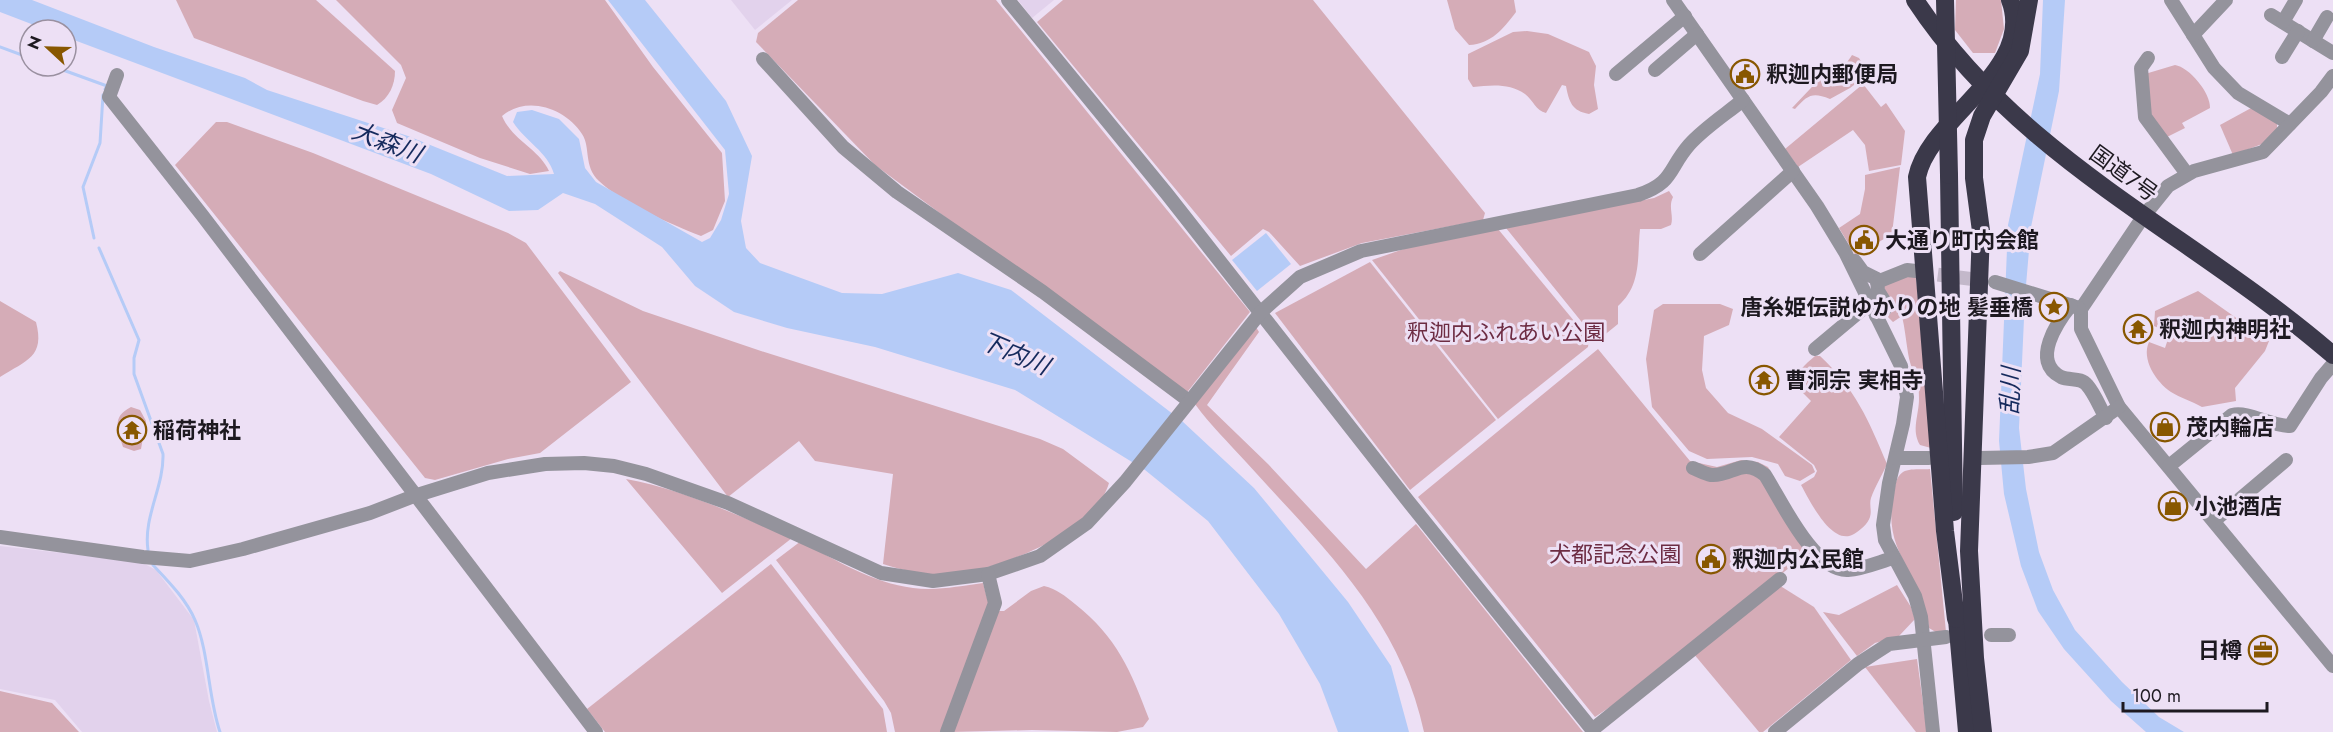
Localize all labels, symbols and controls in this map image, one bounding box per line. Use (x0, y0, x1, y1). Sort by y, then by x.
north arrow (18, 18, 78, 78)
text: N (22, 32, 48, 53)
public building icon: 釈迦内郵便局 (1729, 58, 1761, 90)
place label: 釈迦内郵便局 (1766, 58, 1898, 90)
water label: 大森川 (347, 113, 430, 172)
street label: 国道7号 (2083, 137, 2165, 209)
public building icon: 大通り町内会館 (1848, 224, 1880, 256)
place label: 大通り町内会館 (1885, 224, 2039, 256)
place label: 唐糸姫伝説ゆかりの地 髪垂橋 (1740, 291, 2033, 323)
place icon: 唐糸姫伝説ゆかりの地 髪垂橋 (2038, 291, 2070, 323)
temple icon: 釈迦内神明社 (2122, 313, 2154, 345)
place label: 釈迦内神明社 (2159, 313, 2291, 345)
park label: 釈迦内ふれあい公園 (1407, 316, 1605, 348)
water label: 下内川 (975, 323, 1058, 384)
water label: 乱川 (1992, 363, 2028, 416)
temple icon: 曹洞宗 実相寺 (1748, 364, 1780, 396)
place label: 曹洞宗 実相寺 (1785, 364, 1924, 396)
shop icon: 茂内輪店 (2149, 411, 2181, 443)
place label: 茂内輪店 (2186, 411, 2274, 443)
temple icon: 稲荷神社 (116, 414, 148, 446)
place label: 稲荷神社 (153, 414, 241, 446)
shop icon: 小池酒店 (2157, 490, 2189, 522)
place label: 小池酒店 (2194, 490, 2282, 522)
park label: 犬都記念公園 (1549, 538, 1681, 570)
public building icon: 釈迦内公民館 (1695, 543, 1727, 575)
place label: 釈迦内公民館 (1732, 543, 1864, 575)
place label: 日樽 (2198, 634, 2242, 666)
office icon: 日樽 (2247, 634, 2279, 666)
scale bar (2123, 675, 2267, 713)
text: 100 m (2132, 683, 2181, 709)

